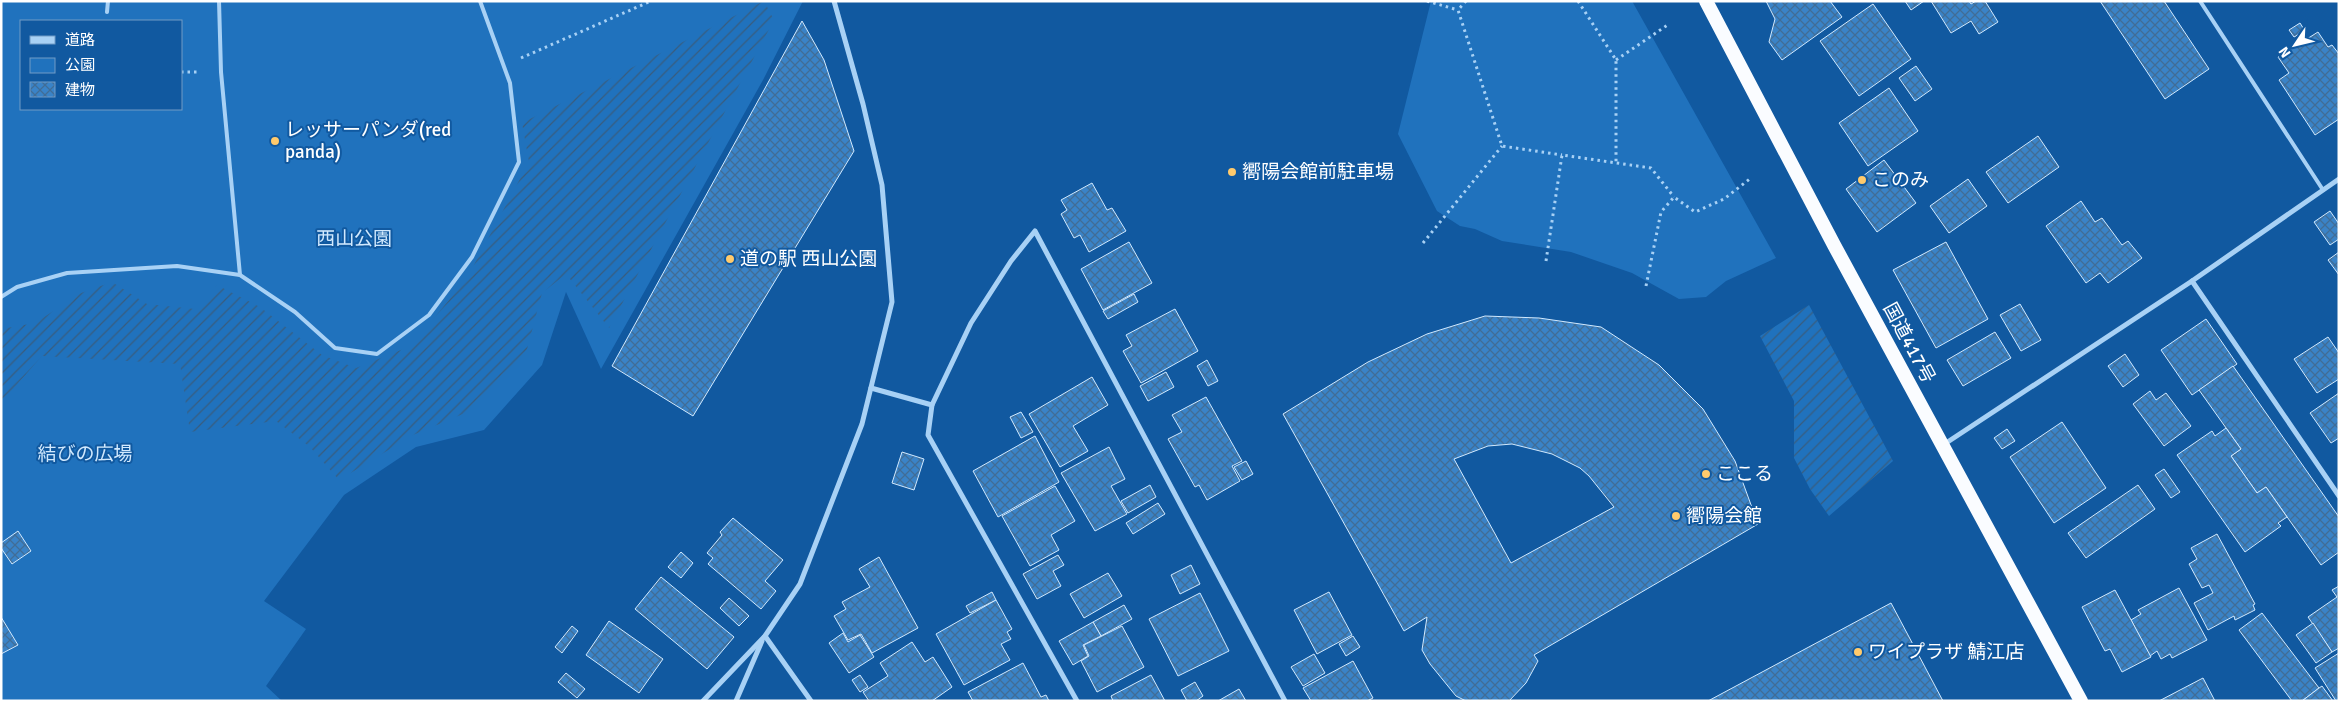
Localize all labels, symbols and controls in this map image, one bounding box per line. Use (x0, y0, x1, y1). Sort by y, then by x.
legend (20, 20, 182, 110)
north arrow (2270, 20, 2320, 70)
text: 道路 (65, 31, 95, 49)
text: N (2275, 43, 2295, 61)
text: 公園 (65, 56, 95, 74)
text: 建物 (65, 81, 95, 99)
place label: レッサーパンダ(red panda) (285, 118, 451, 164)
marker: レッサーパンダ(red panda) (269, 135, 281, 147)
place label: 嚮陽会館前駐車場 (1242, 160, 1394, 184)
marker: 嚮陽会館前駐車場 (1226, 166, 1238, 178)
place label: このみ (1872, 168, 1929, 192)
marker: このみ (1856, 174, 1868, 186)
park label: 西山公園 (316, 227, 392, 251)
place label: 道の駅 西山公園 (740, 247, 877, 271)
marker: 道の駅 西山公園 (724, 253, 736, 265)
street label: 国道417号 (1878, 299, 1940, 387)
park label: 結びの広場 (37, 442, 133, 466)
place label: ここる (1716, 462, 1773, 486)
marker: ここる (1700, 468, 1712, 480)
place label: 嚮陽会館 (1686, 504, 1762, 528)
marker: 嚮陽会館 (1670, 510, 1682, 522)
place label: ワイプラザ 鯖江店 (1868, 640, 2024, 664)
marker: ワイプラザ 鯖江店 (1852, 646, 1864, 658)

